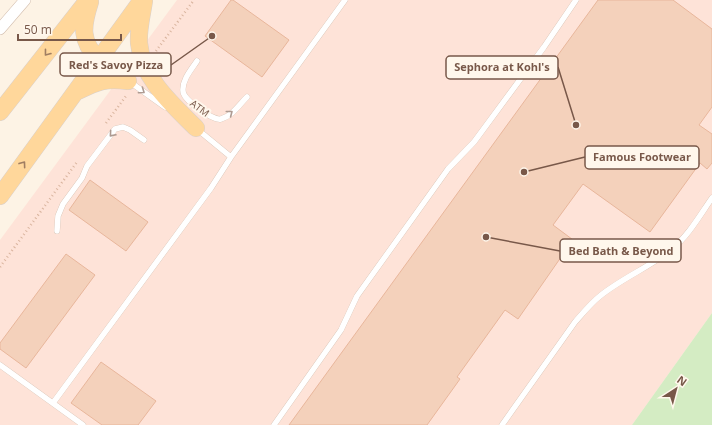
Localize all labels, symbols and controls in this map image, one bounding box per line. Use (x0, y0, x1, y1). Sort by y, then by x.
scale bar (18, 16, 121, 42)
text: 50 m (24, 21, 52, 38)
one-way arrow (44, 48, 51, 55)
callout: Red's Savoy Pizza (60, 53, 171, 76)
callout: Sephora at Kohl's (446, 56, 558, 79)
text: Red's Savoy Pizza (69, 57, 163, 72)
text: Sephora at Kohl's (454, 59, 550, 74)
one-way arrow (138, 86, 145, 94)
street label: ATM (187, 96, 213, 120)
one-way arrow (225, 111, 233, 118)
one-way arrow (109, 129, 116, 137)
callout: Famous Footwear (585, 146, 699, 169)
text: Famous Footwear (593, 149, 691, 164)
one-way arrow (18, 162, 25, 169)
callout: Bed Bath & Beyond (560, 239, 681, 262)
text: Bed Bath & Beyond (569, 243, 673, 258)
north arrow (656, 369, 696, 409)
text: N (674, 372, 690, 389)

